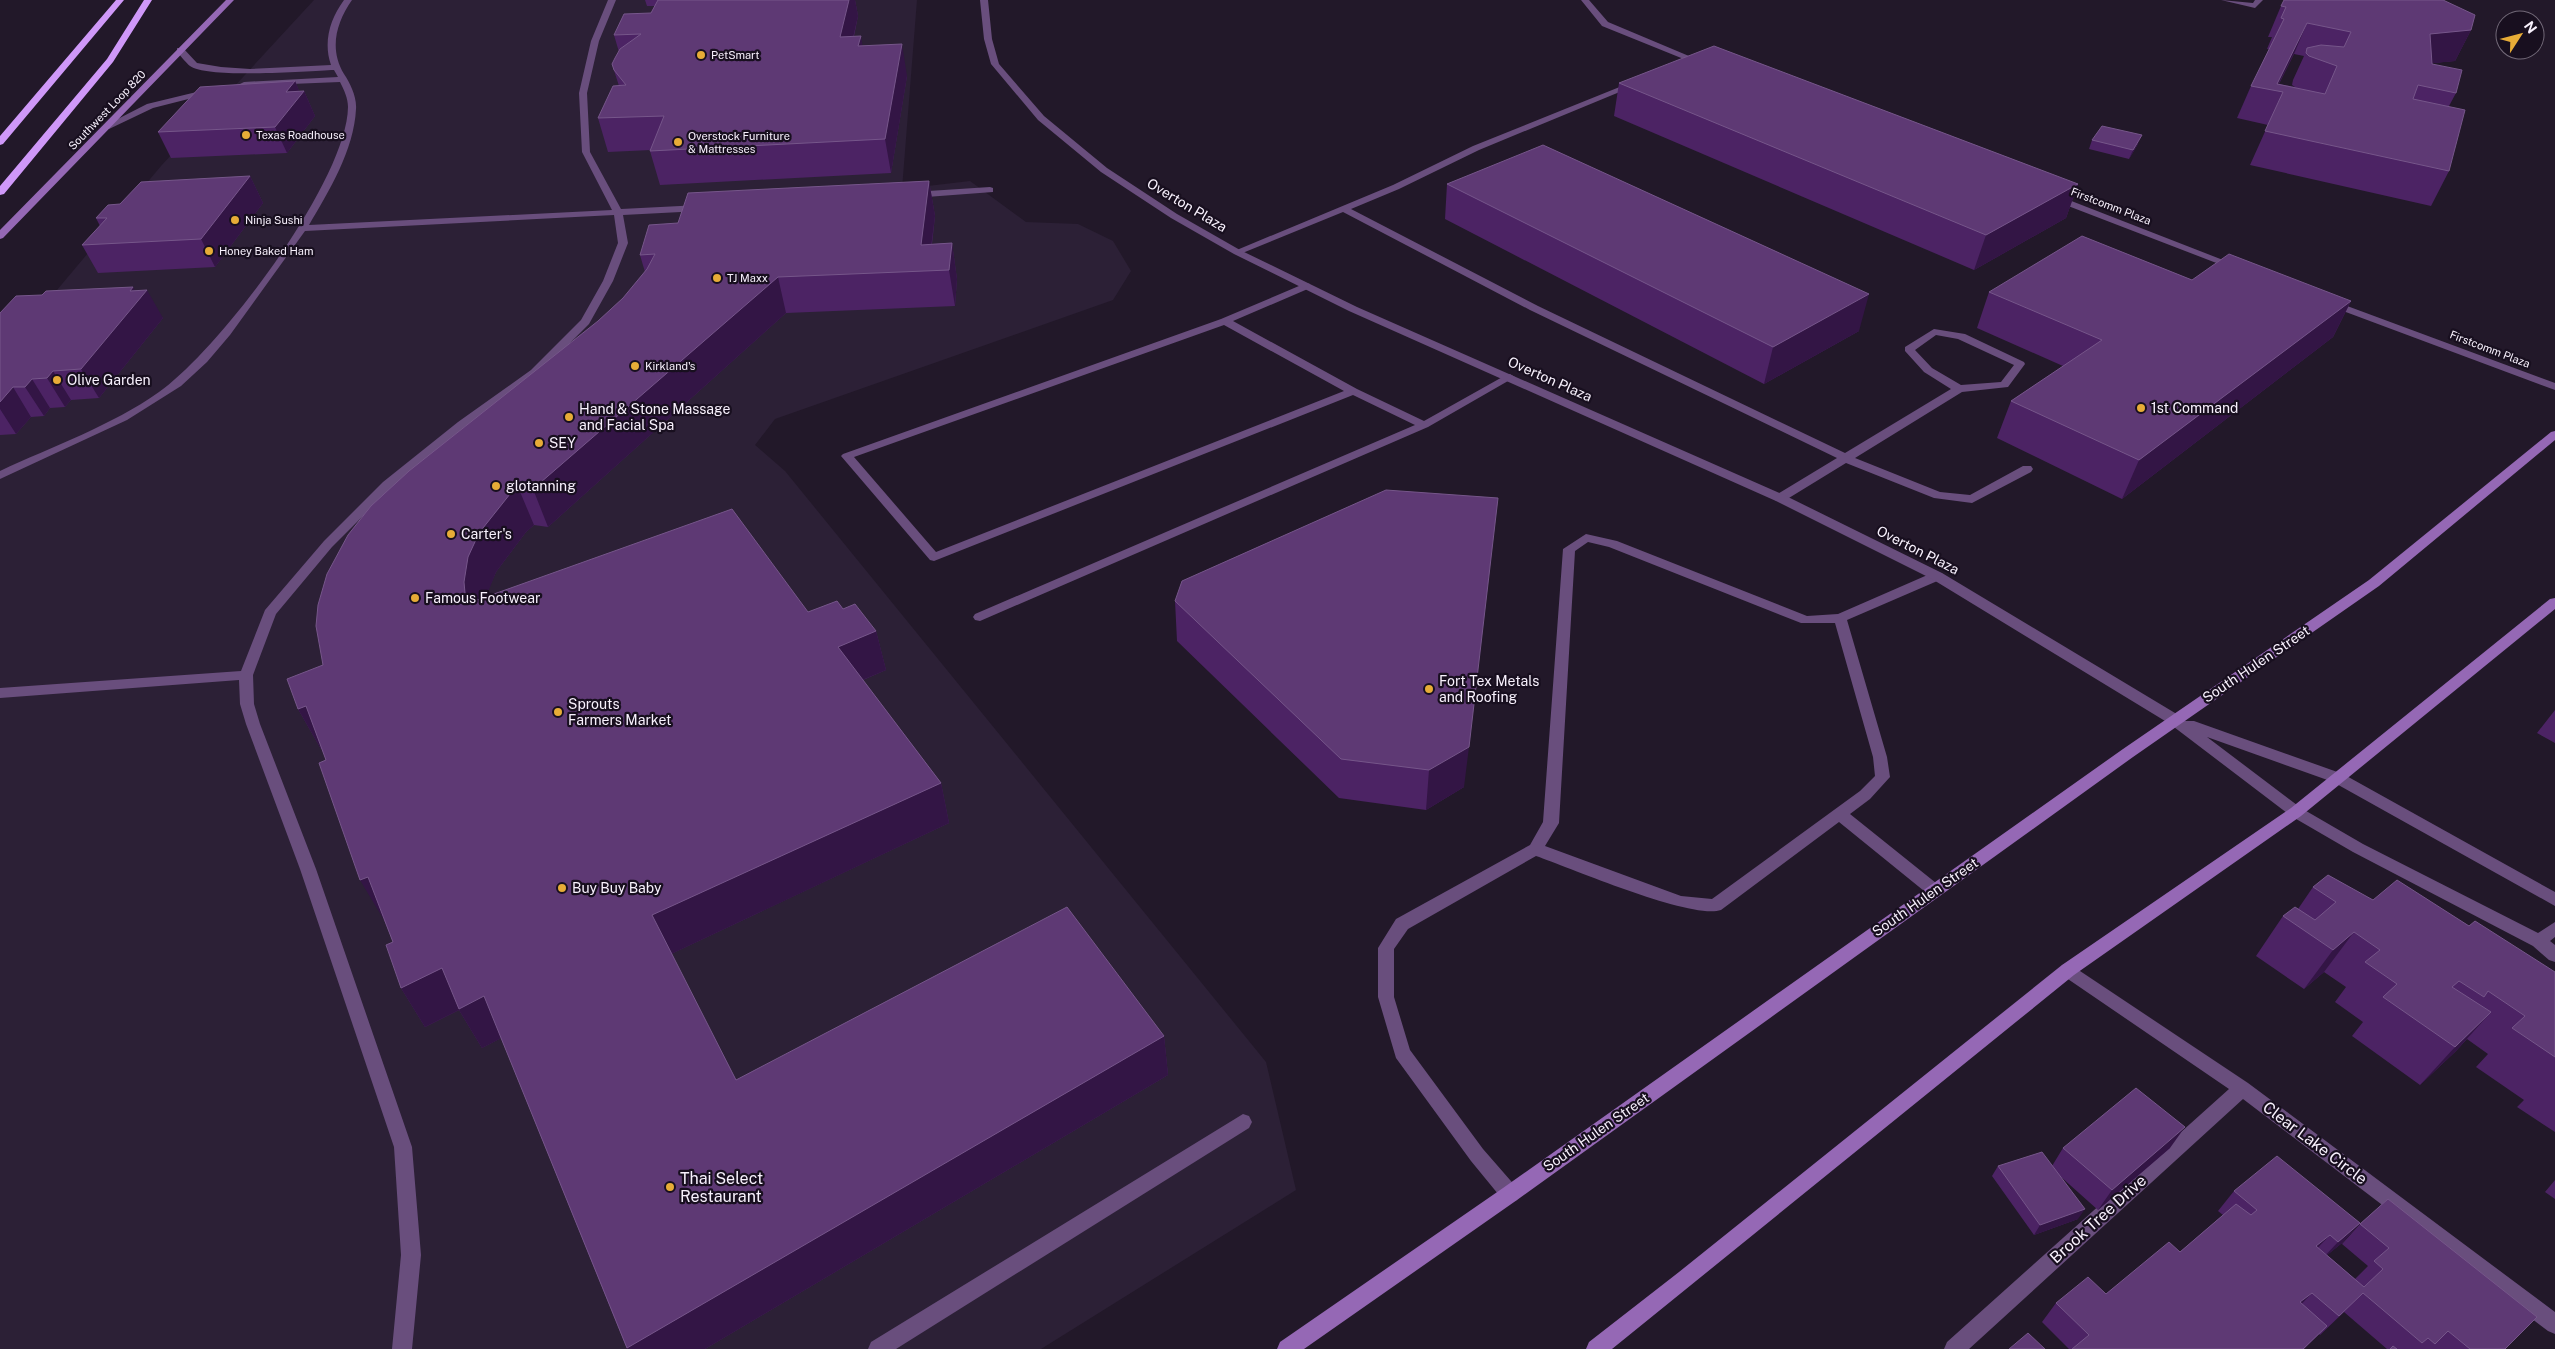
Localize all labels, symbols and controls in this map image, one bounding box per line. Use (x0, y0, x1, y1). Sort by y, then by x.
north arrow (2495, 10, 2545, 60)
text: N (2521, 18, 2540, 36)
marker: PetSmart (695, 49, 707, 61)
place label: PetSmart (711, 49, 760, 61)
street label: Southwest Loop 820 (66, 68, 148, 152)
marker: Texas Roadhouse (240, 129, 252, 141)
place label: Texas Roadhouse (256, 129, 345, 141)
place label: Overstock Furniture & Mattresses (688, 130, 790, 155)
marker: Overstock Furniture & Mattresses (672, 136, 684, 148)
street label: Overton Plaza (1144, 175, 1230, 235)
street label: Firstcomm Plaza (2069, 185, 2153, 227)
marker: Ninja Sushi (229, 214, 241, 226)
place label: Ninja Sushi (245, 214, 302, 226)
marker: Honey Baked Ham (203, 245, 215, 257)
place label: Honey Baked Ham (219, 245, 313, 257)
marker: TJ Maxx (711, 272, 723, 284)
place label: TJ Maxx (727, 272, 768, 284)
street label: Firstcomm Plaza (2448, 328, 2532, 370)
street label: Overton Plaza (1505, 353, 1595, 405)
marker: Kirkland's (629, 360, 641, 372)
place label: Kirkland's (645, 360, 696, 372)
place label: Olive Garden (67, 372, 151, 388)
marker: Olive Garden (51, 374, 63, 386)
place label: 1st Command (2151, 400, 2238, 416)
place label: Hand & Stone Massage and Facial Spa (579, 401, 731, 433)
marker: 1st Command (2135, 402, 2147, 414)
marker: Hand & Stone Massage and Facial Spa (563, 411, 575, 423)
place label: SEY (549, 435, 576, 451)
marker: SEY (533, 437, 545, 449)
place label: glotanning (506, 478, 576, 494)
marker: glotanning (490, 480, 502, 492)
street label: Overton Plaza (1874, 522, 1962, 578)
place label: Carter's (461, 526, 512, 542)
marker: Carter's (445, 528, 457, 540)
place label: Famous Footwear (425, 590, 540, 606)
marker: Famous Footwear (409, 592, 421, 604)
street label: South Hulen Street (2200, 622, 2312, 706)
place label: Fort Tex Metals and Roofing (1439, 673, 1539, 705)
marker: Fort Tex Metals and Roofing (1423, 683, 1435, 695)
place label: Sprouts Farmers Market (568, 696, 671, 728)
marker: Sprouts Farmers Market (552, 706, 564, 718)
street label: South Hulen Street (1869, 854, 1981, 940)
place label: Buy Buy Baby (572, 880, 662, 896)
marker: Buy Buy Baby (556, 882, 568, 894)
street label: South Hulen Street (1540, 1089, 1652, 1175)
street label: Clear Lake Circle (2259, 1097, 2371, 1189)
place label: Thai Select Restaurant (680, 1169, 763, 1206)
street label: Brook Tree Drive (2046, 1171, 2150, 1267)
marker: Thai Select Restaurant (664, 1181, 676, 1193)

